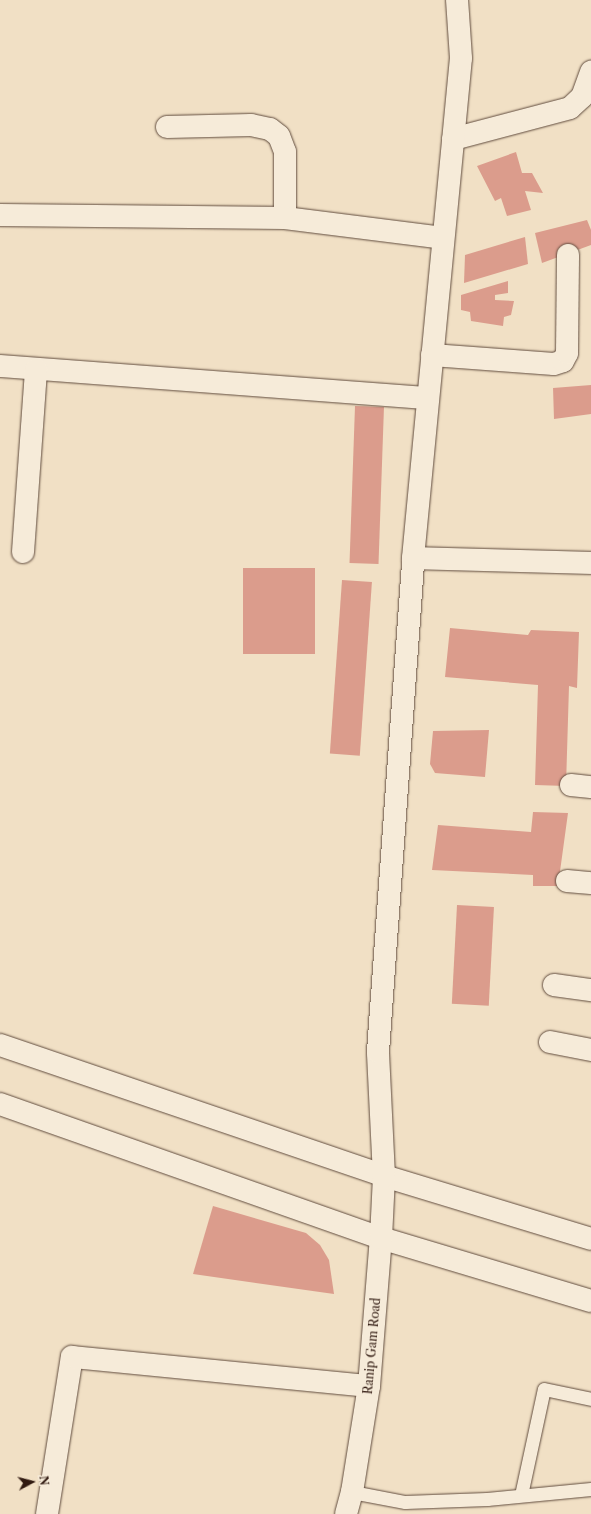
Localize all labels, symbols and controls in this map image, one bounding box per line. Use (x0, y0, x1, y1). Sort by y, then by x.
street label: Ranip Gam Road (361, 1297, 383, 1395)
north arrow (12, 1462, 52, 1502)
text: N (36, 1475, 51, 1486)

